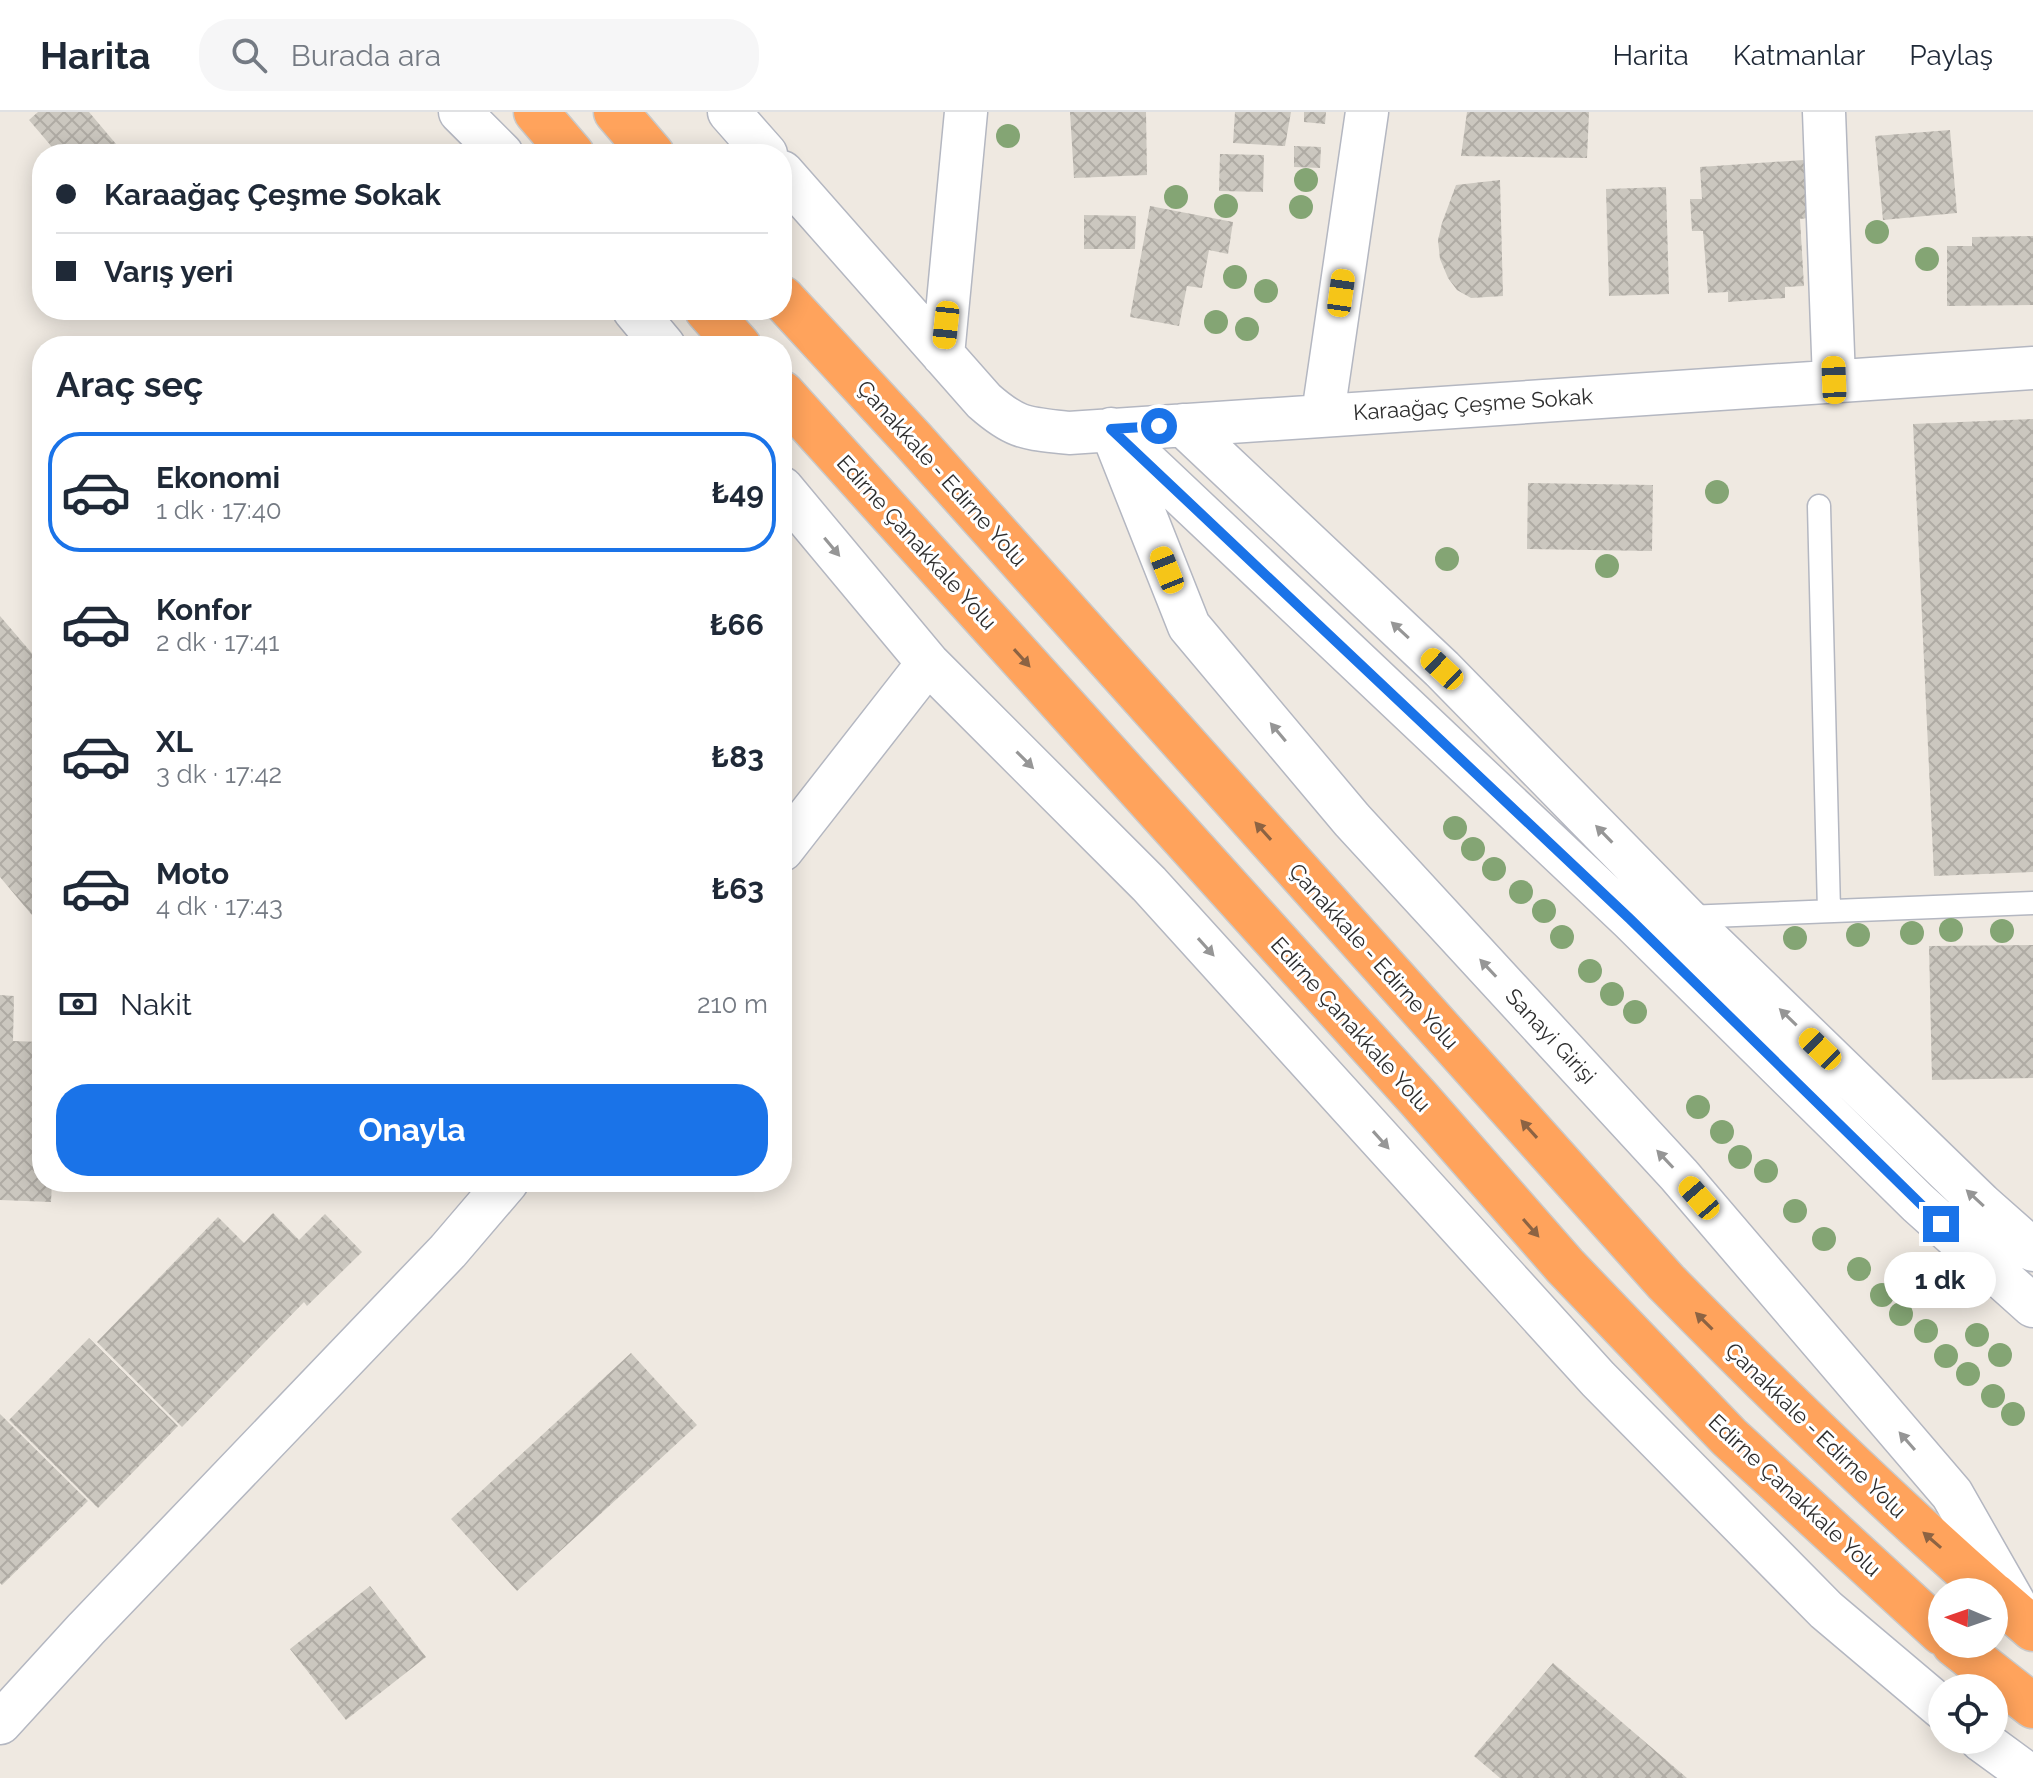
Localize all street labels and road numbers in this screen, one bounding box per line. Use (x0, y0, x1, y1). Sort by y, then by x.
street label: Çanakkale - Edirne Yolu (852, 375, 1032, 571)
street label: Karaağaç Çeşme Sokak (1352, 383, 1594, 425)
street label: Edirne Çanakkale Yolu (832, 449, 1002, 635)
street label: Çanakkale - Edirne Yolu (1284, 858, 1464, 1054)
street label: Edirne Çanakkale Yolu (1266, 931, 1436, 1117)
street label: Sanayi Girişi (1500, 983, 1602, 1089)
street label: Çanakkale - Edirne Yolu (1720, 1337, 1912, 1523)
street label: Edirne Çanakkale Yolu (1704, 1408, 1886, 1582)

